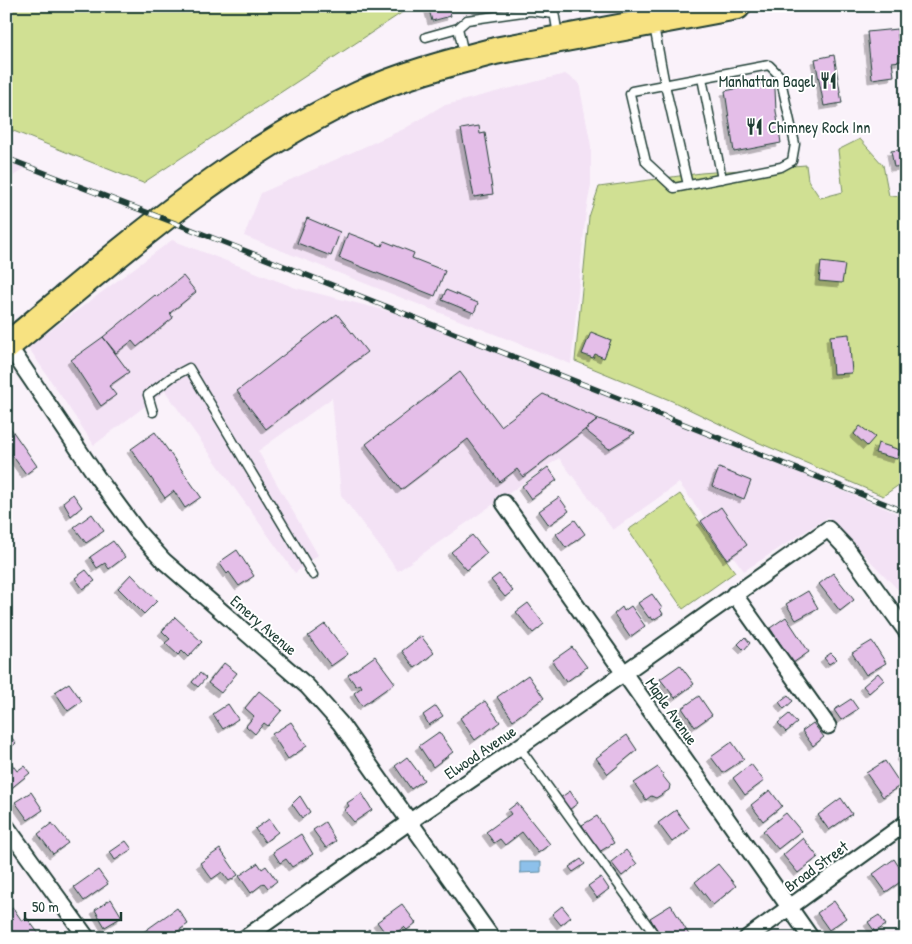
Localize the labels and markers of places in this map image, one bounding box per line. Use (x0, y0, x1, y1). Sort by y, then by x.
place label: Manhattan Bagel (719, 70, 816, 92)
restaurant icon: Manhattan Bagel (819, 71, 839, 91)
place label: Chimney Rock Inn (768, 116, 870, 138)
restaurant icon: Chimney Rock Inn (744, 117, 764, 137)

